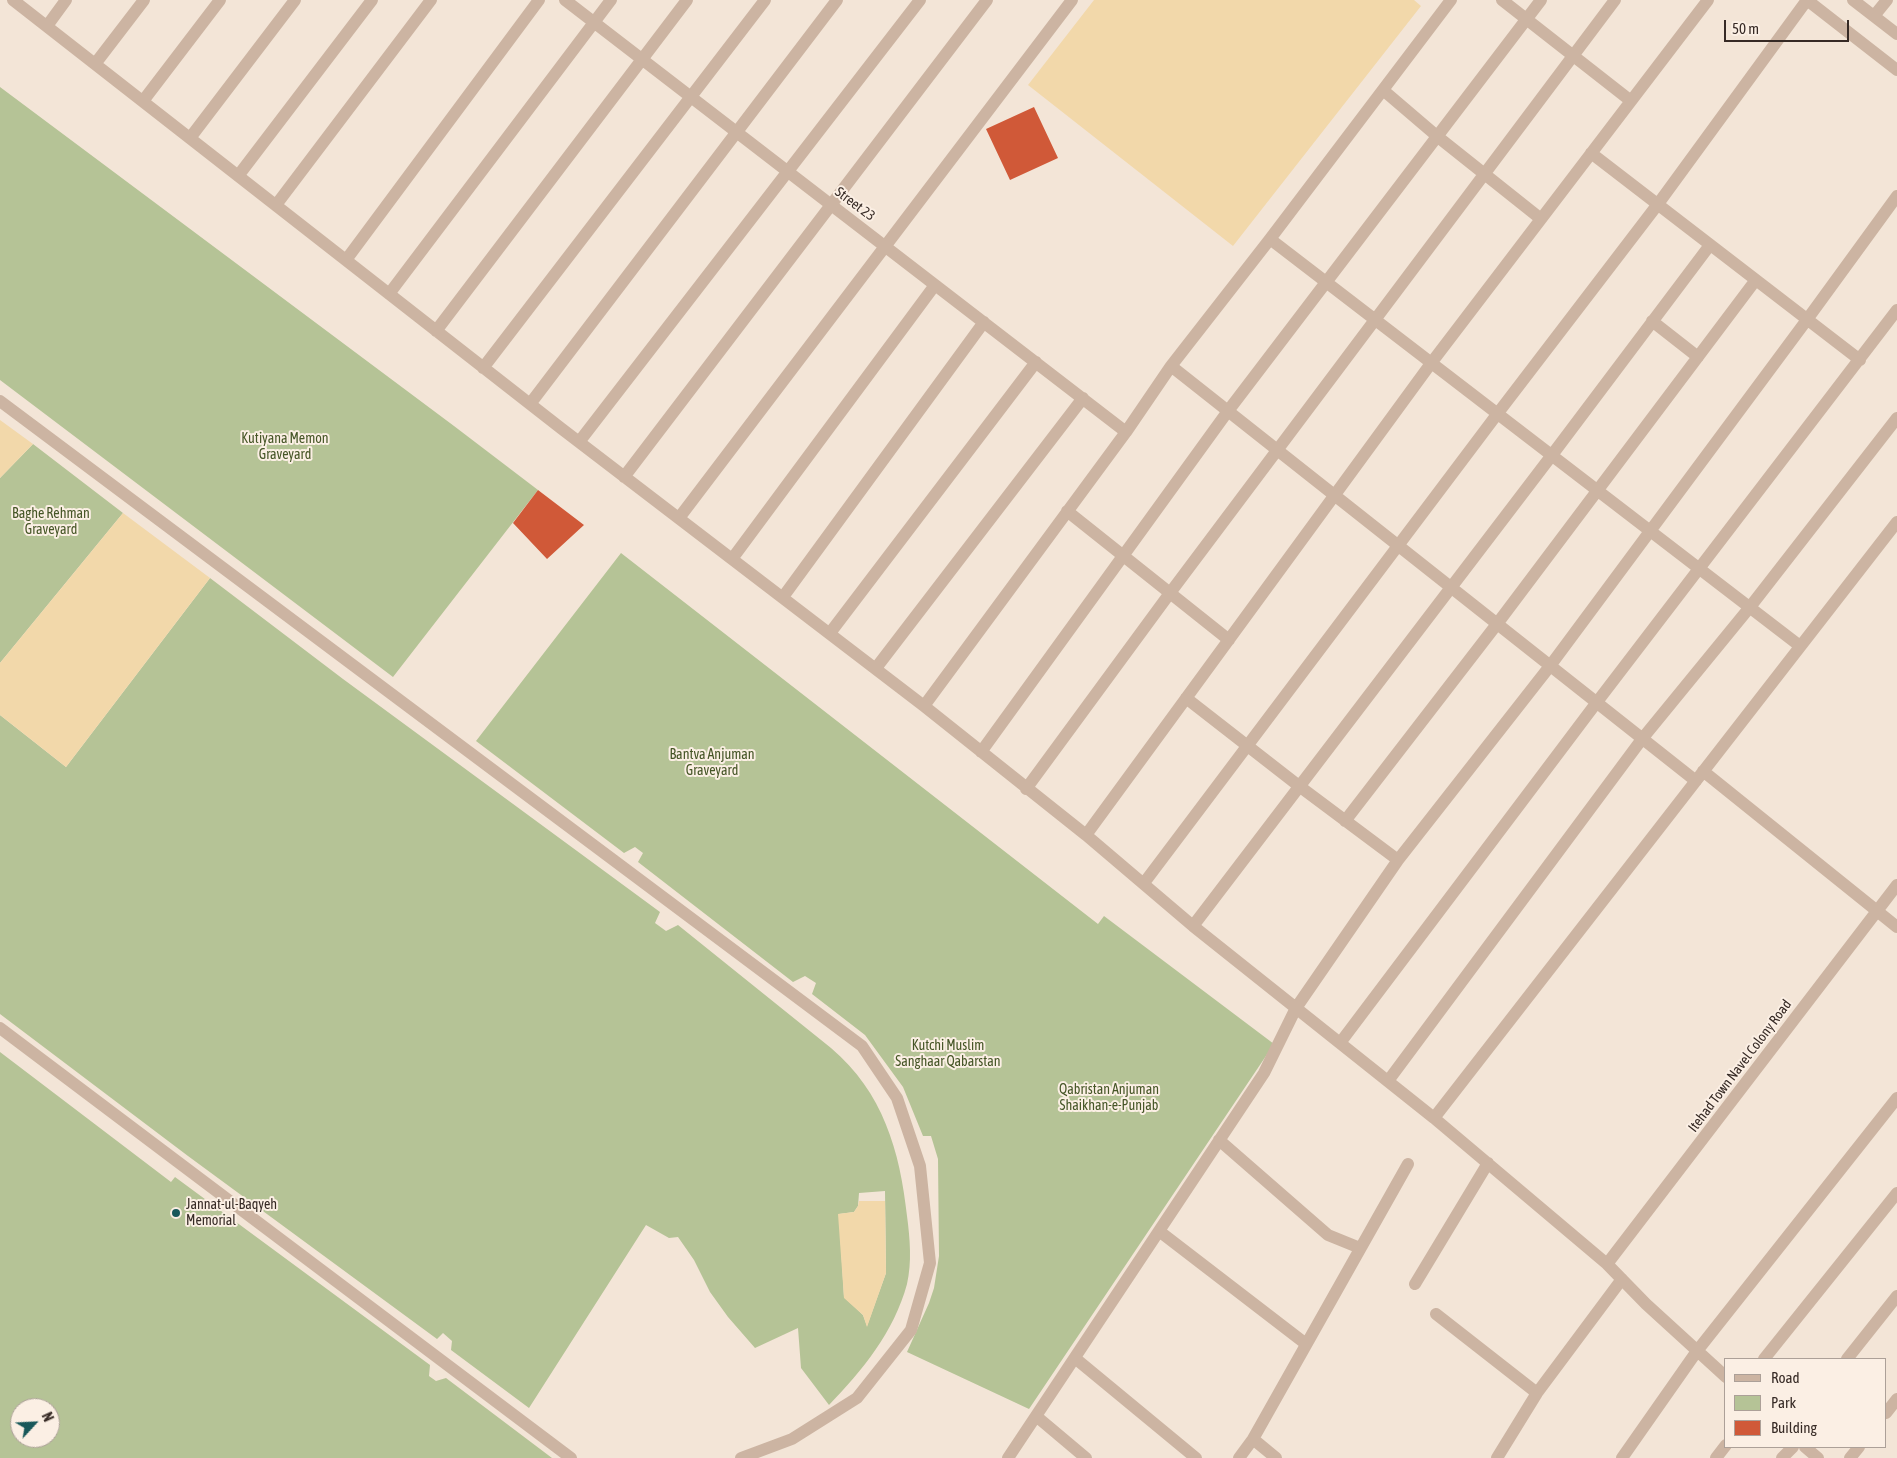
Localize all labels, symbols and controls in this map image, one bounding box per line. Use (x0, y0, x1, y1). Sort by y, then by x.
scale bar (1727, 10, 1852, 42)
text: 50 m (1732, 20, 1759, 37)
street label: Street 23 (832, 184, 878, 224)
park label: Kutiyana Memon Graveyard (241, 431, 329, 464)
park label: Baghe Rehman Graveyard (12, 506, 90, 538)
park label: Bantva Anjuman Graveyard (669, 747, 755, 780)
street label: Itehad Town Navel Colony Road (1685, 997, 1795, 1135)
park label: Kutchi Muslim Sanghaar Qabarstan (895, 1038, 1001, 1070)
park label: Qabristan Anjuman Shaikhan-e-Punjab (1059, 1082, 1159, 1114)
place label: Jannat-ul-Baqyeh Memorial (186, 1197, 277, 1230)
marker: Jannat-ul-Baqyeh Memorial (170, 1207, 182, 1219)
legend (1724, 1358, 1887, 1448)
text: Road (1771, 1369, 1800, 1386)
text: Park (1771, 1394, 1796, 1411)
north arrow (10, 1398, 60, 1448)
text: N (39, 1410, 57, 1424)
text: Building (1771, 1419, 1817, 1436)

